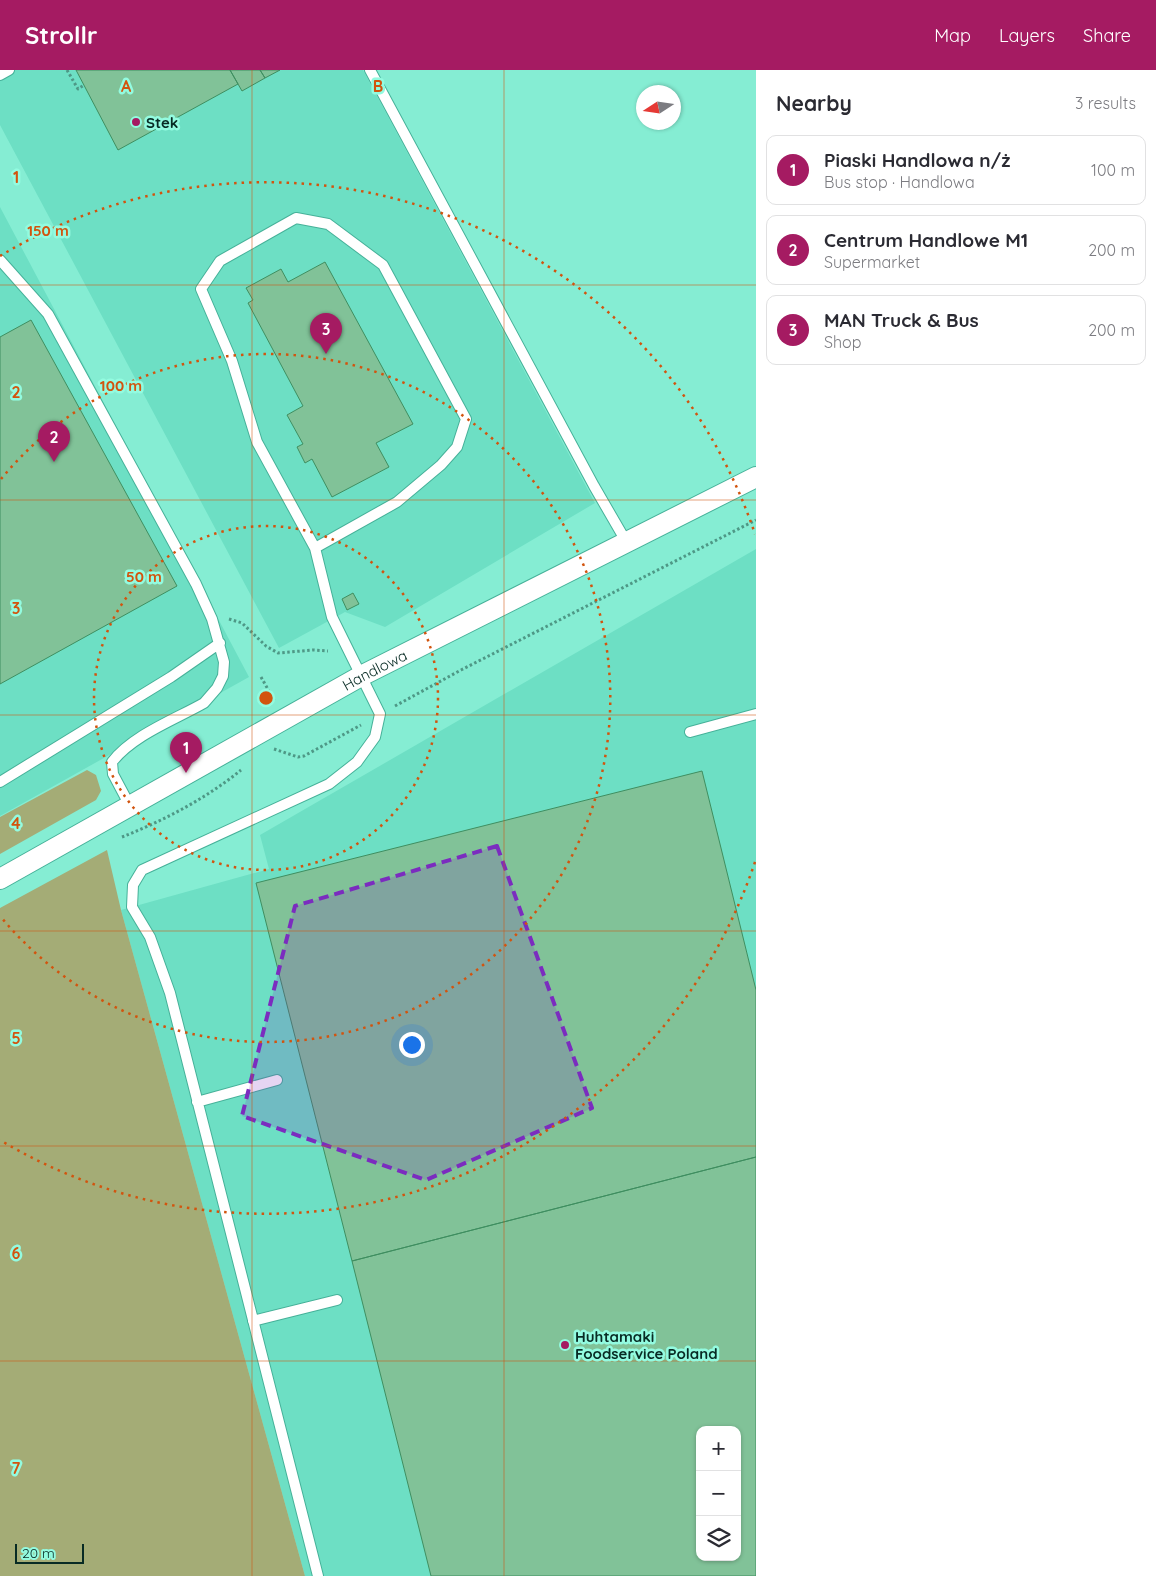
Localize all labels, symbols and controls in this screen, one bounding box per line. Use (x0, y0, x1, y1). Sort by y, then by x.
text: Strollr (25, 20, 97, 50)
text: Map (934, 24, 971, 47)
text: Layers (999, 24, 1055, 47)
text: Share (1083, 24, 1131, 47)
text: A (121, 76, 132, 96)
text: B (373, 76, 383, 96)
north arrow (636, 85, 681, 130)
text: Nearby (776, 90, 852, 116)
text: 3 results (1075, 93, 1136, 113)
place label: Stek (146, 113, 178, 132)
marker: Stek (130, 116, 142, 128)
text: Piaski Handlowa n/ż (824, 148, 1011, 172)
text: 1 (790, 160, 796, 180)
text: 100 m (1091, 160, 1135, 180)
text: 1 (13, 167, 19, 187)
text: Bus stop · Handlowa (824, 172, 975, 192)
text: 150 m (27, 221, 69, 240)
text: Centrum Handlowe M1 (824, 228, 1028, 252)
text: 2 (788, 240, 798, 260)
text: 200 m (1088, 240, 1135, 260)
text: Supermarket (824, 252, 920, 272)
text: MAN Truck & Bus (824, 308, 979, 332)
pin: 3 (310, 313, 342, 354)
text: 3 (789, 320, 797, 340)
text: 200 m (1088, 320, 1135, 340)
text: Shop (824, 332, 861, 352)
text: 100 m (100, 376, 142, 395)
text: 2 (11, 382, 21, 402)
pin: 2 (38, 421, 70, 462)
text: 50 m (126, 567, 162, 586)
text: 3 (12, 598, 20, 618)
street label: Handlowa (339, 645, 410, 694)
centre of rings (257, 689, 275, 707)
pin: 1 (170, 732, 202, 773)
text: 4 (11, 813, 21, 833)
text: 5 (11, 1028, 21, 1048)
your location (399, 1032, 425, 1058)
text: 6 (12, 1243, 21, 1263)
place label: Huhtamaki Foodservice Poland (575, 1327, 718, 1363)
marker: Huhtamaki Foodservice Poland (559, 1339, 571, 1351)
map controls (696, 1426, 741, 1561)
button: + (696, 1426, 741, 1471)
text: 7 (12, 1458, 21, 1478)
button: − (696, 1471, 741, 1516)
button: layers (696, 1516, 741, 1561)
scale bar (15, 1541, 84, 1564)
text: 20 m (22, 1544, 55, 1562)

